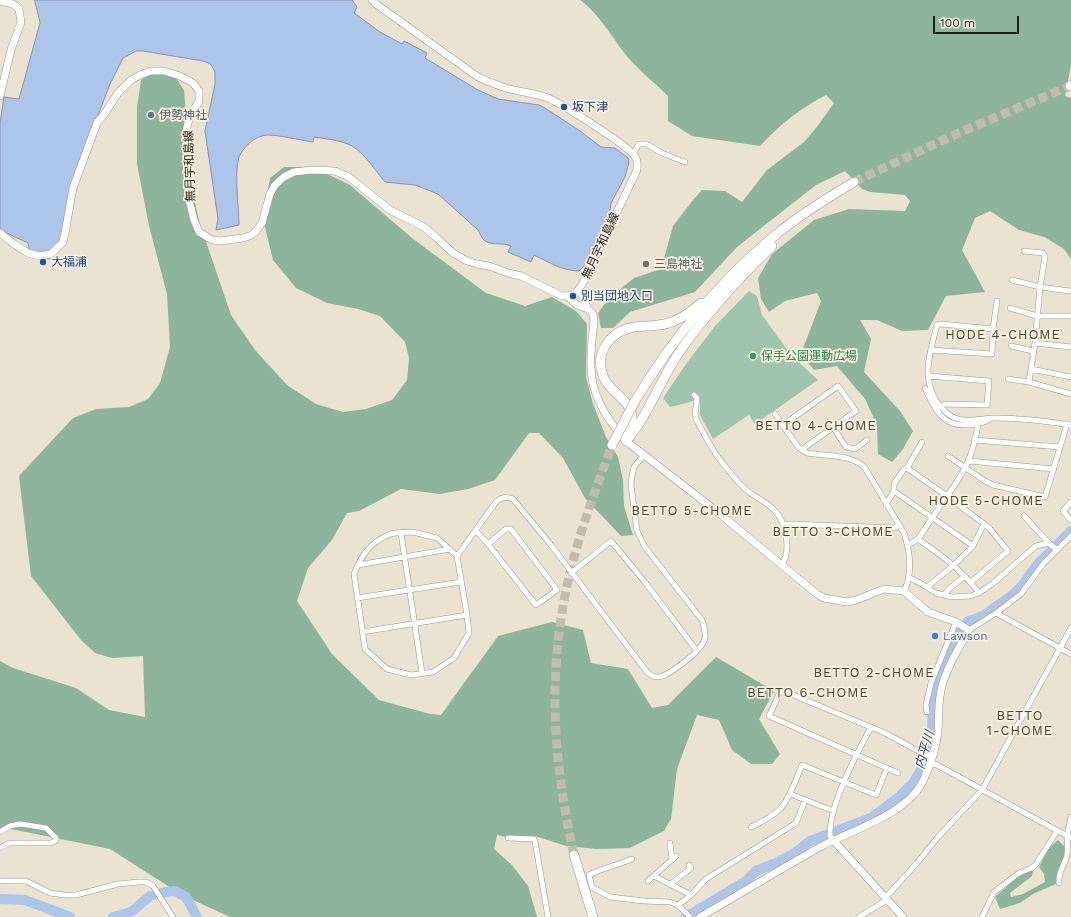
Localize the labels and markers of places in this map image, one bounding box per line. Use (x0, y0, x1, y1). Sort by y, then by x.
place label: 坂下津 (572, 100, 608, 114)
marker: 坂下津 (559, 102, 569, 112)
place label: 伊勢神社 (159, 108, 207, 122)
marker: 伊勢神社 (146, 110, 156, 120)
place label: 大福浦 (51, 255, 87, 269)
marker: 大福浦 (38, 257, 48, 267)
place label: 三島神社 (654, 257, 702, 271)
marker: 三島神社 (641, 259, 651, 269)
place label: 別当団地入口 (581, 289, 653, 303)
marker: 別当団地入口 (568, 291, 578, 301)
place label: 保手公園運動広場 (761, 349, 857, 363)
marker: 保手公園運動広場 (748, 351, 758, 361)
place label: Lawson (943, 629, 988, 643)
marker: Lawson (930, 631, 940, 641)

